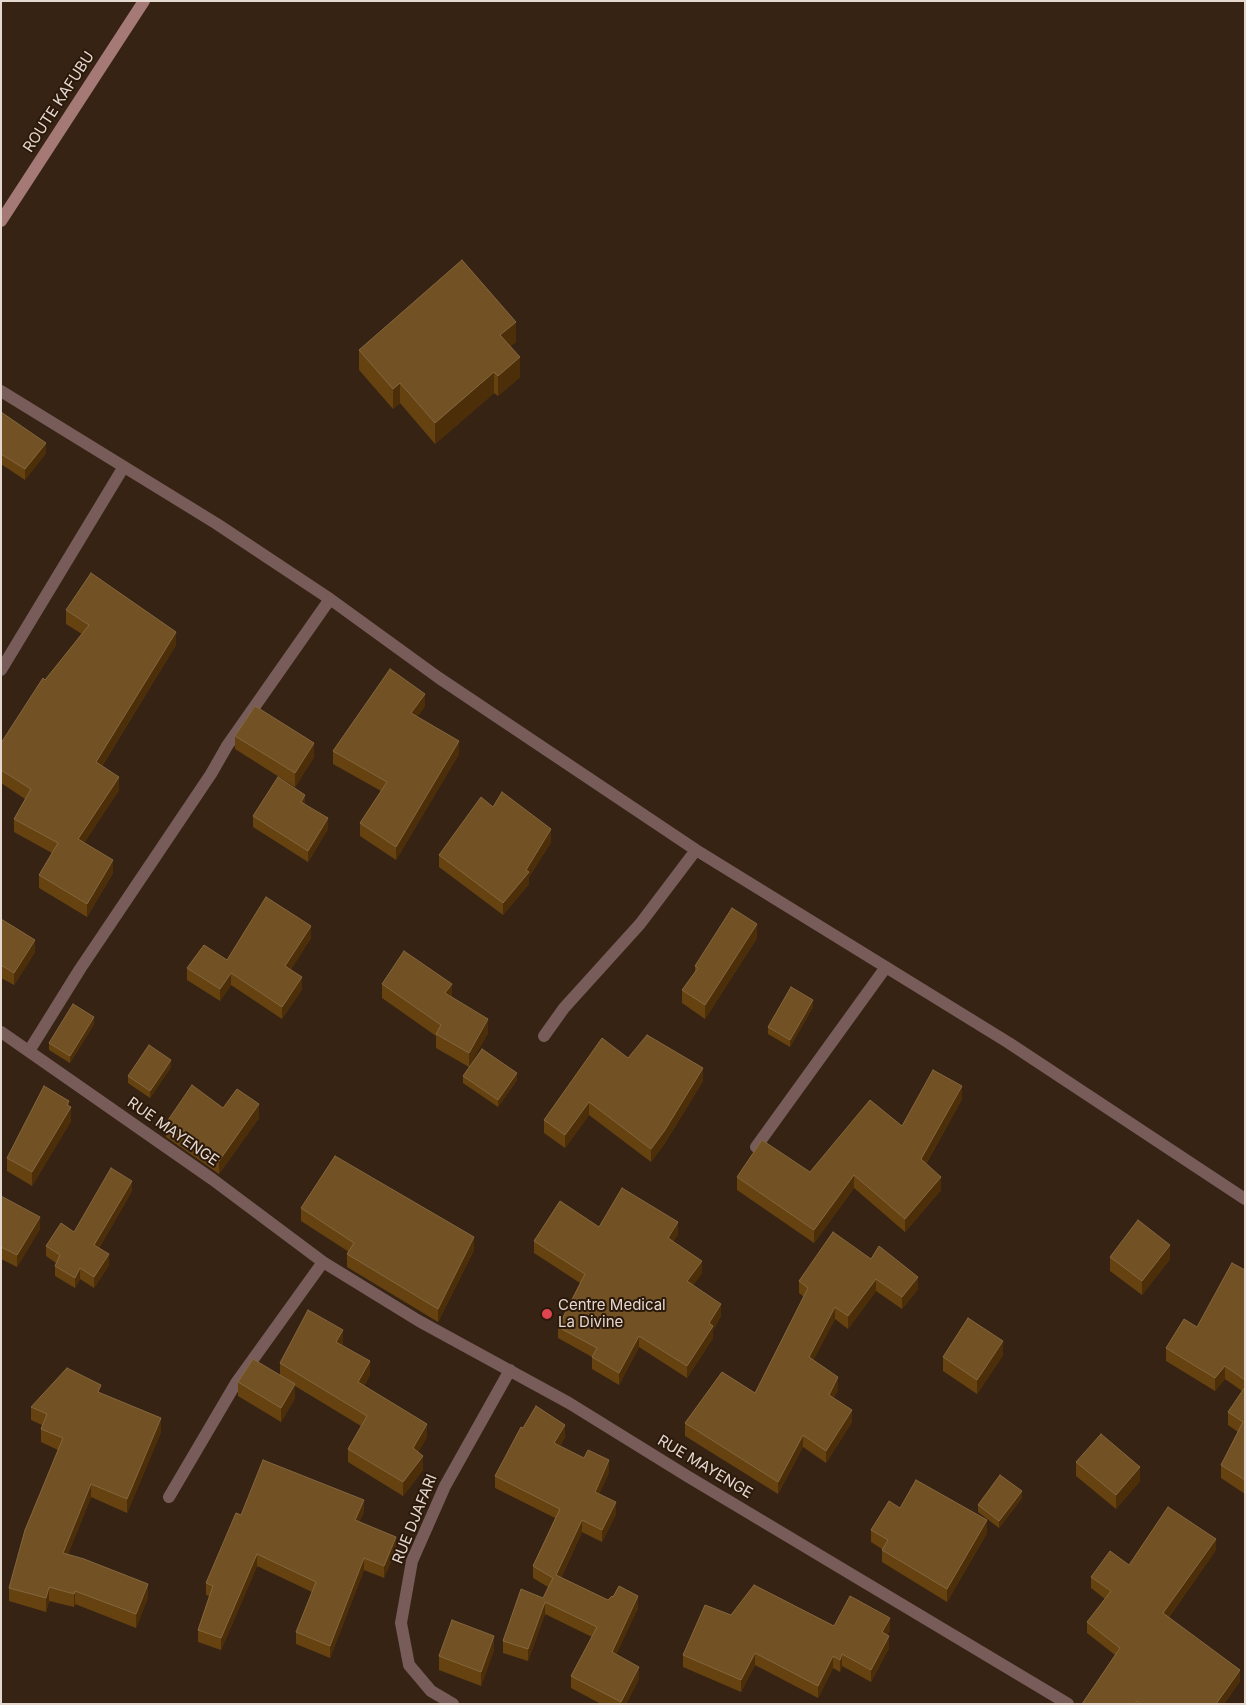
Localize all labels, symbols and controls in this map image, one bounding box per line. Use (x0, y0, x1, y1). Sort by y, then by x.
street label: ROUTE KAFUBU (20, 48, 98, 156)
street label: RUE MAYENGE (124, 1094, 222, 1170)
place label: Centre Medical La Divine (558, 1296, 666, 1331)
marker: Centre Medical La Divine (540, 1307, 554, 1321)
street label: RUE MAYENGE (654, 1432, 756, 1502)
street label: RUE DJAFARI (389, 1472, 441, 1566)

